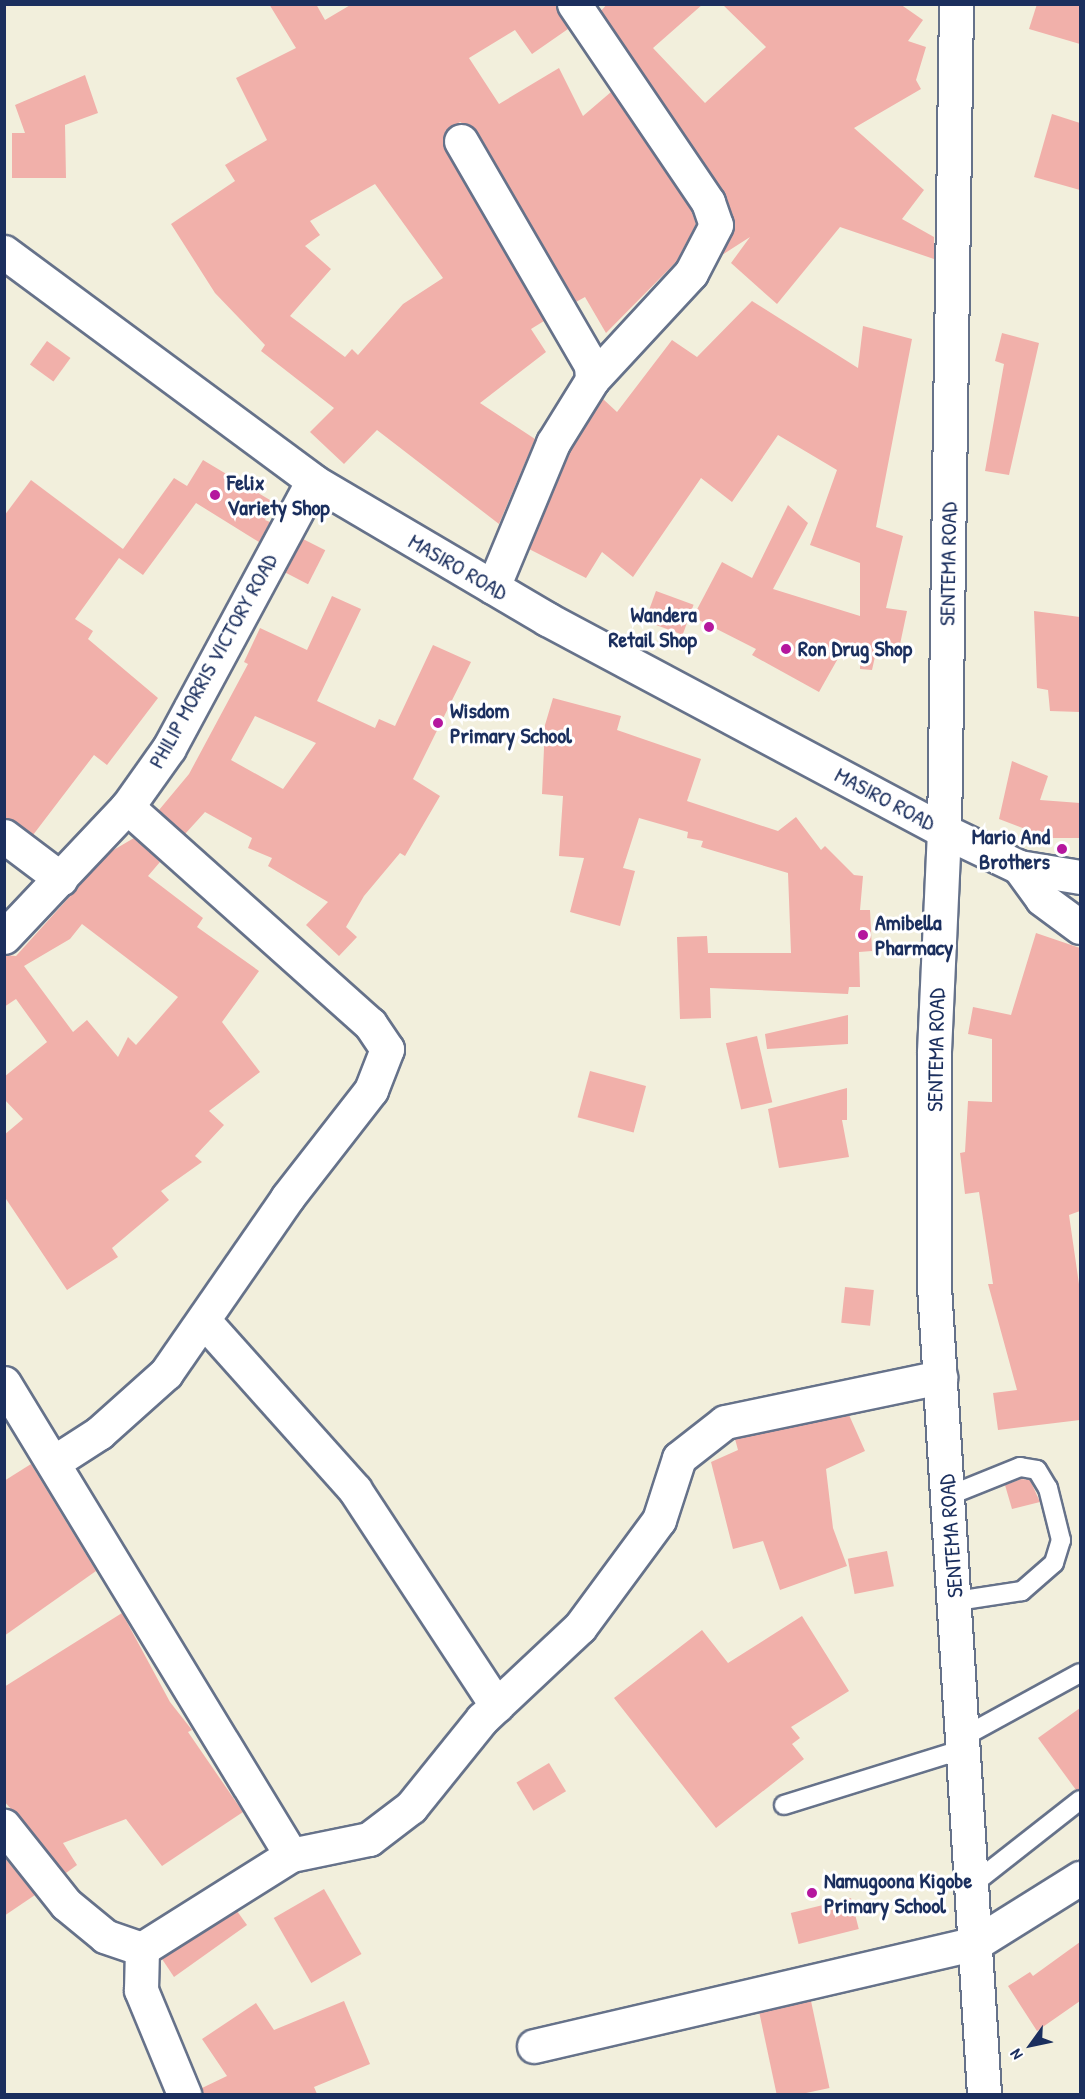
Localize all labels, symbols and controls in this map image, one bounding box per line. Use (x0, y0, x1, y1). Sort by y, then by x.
place label: Felix Variety Shop (227, 469, 330, 520)
marker: Felix Variety Shop (208, 488, 222, 502)
street label: SENTEMA ROAD (934, 502, 962, 626)
street label: MASIRO ROAD (404, 528, 512, 606)
street label: PHILIP MORRIS VICTORY ROAD (143, 549, 283, 773)
place label: Wandera Retail Shop (609, 601, 697, 652)
marker: Wandera Retail Shop (702, 620, 716, 634)
place label: Ron Drug Shop (798, 636, 912, 662)
marker: Ron Drug Shop (779, 642, 793, 656)
place label: Wisdom Primary School (450, 697, 572, 748)
marker: Wisdom Primary School (431, 716, 445, 730)
street label: MASIRO ROAD (830, 762, 940, 836)
place label: Mario And Brothers (972, 823, 1050, 874)
marker: Mario And Brothers (1055, 842, 1069, 856)
place label: Amibella Pharmacy (875, 909, 953, 960)
marker: Amibella Pharmacy (856, 928, 870, 942)
street label: SENTEMA ROAD (922, 988, 950, 1112)
street label: SENTEMA ROAD (934, 1473, 968, 1599)
place label: Namugoona Kigobe Primary School (824, 1867, 972, 1918)
marker: Namugoona Kigobe Primary School (805, 1886, 819, 1900)
north arrow (1001, 2015, 1061, 2075)
text: N (1004, 2045, 1027, 2064)

